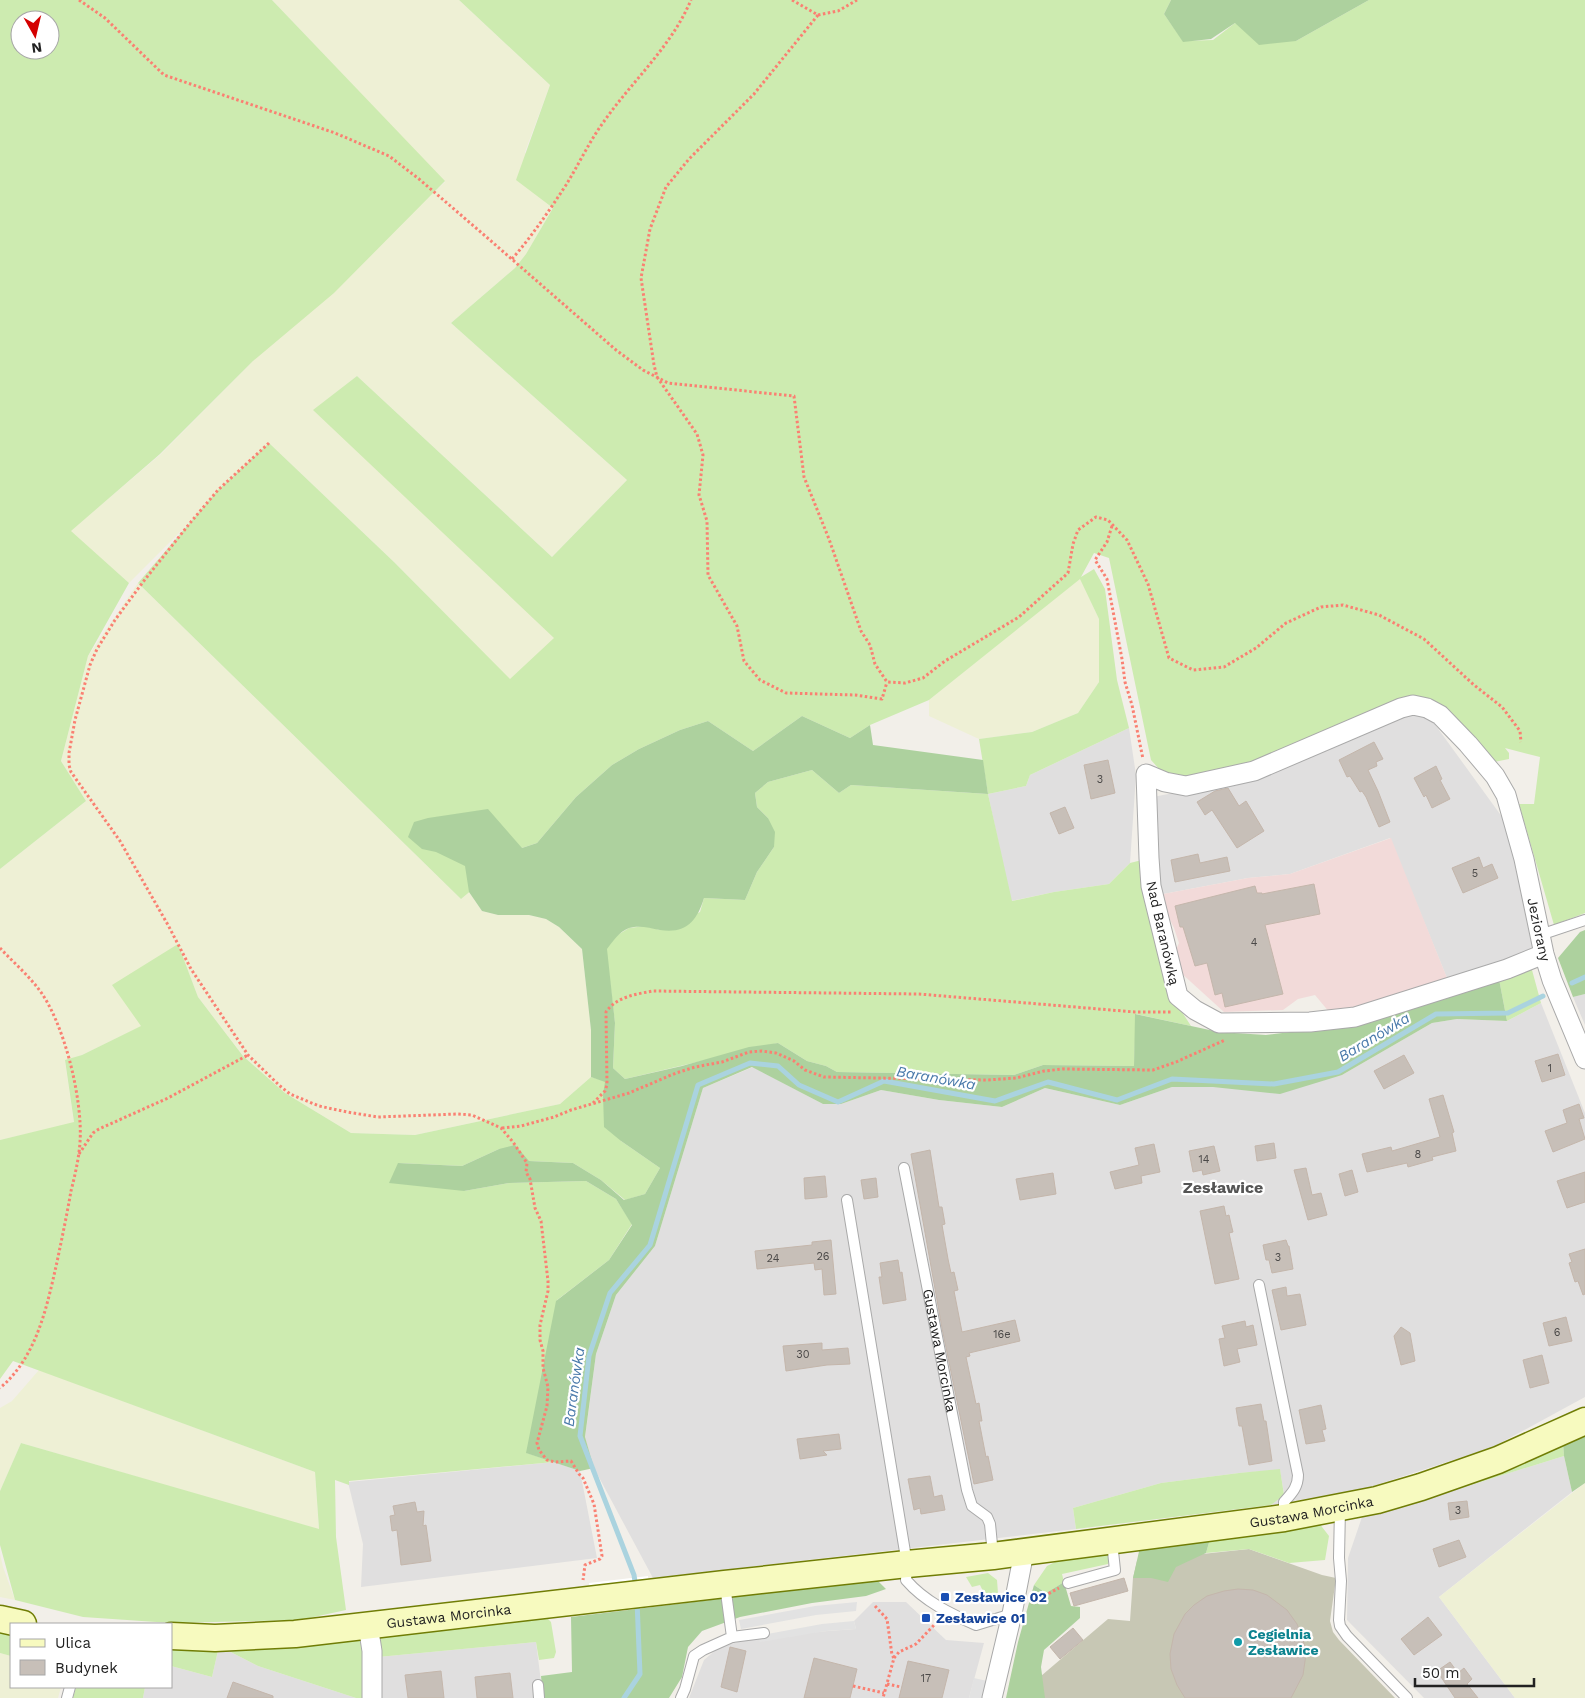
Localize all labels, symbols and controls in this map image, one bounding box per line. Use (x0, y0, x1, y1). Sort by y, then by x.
north arrow (10, 10, 60, 60)
text: N (31, 39, 43, 57)
house number: 3 (1097, 773, 1103, 786)
house number: 5 (1472, 867, 1478, 880)
street label: Nad Baranówką (1143, 879, 1183, 987)
street label: Jeziorany (1524, 896, 1554, 964)
house number: 4 (1251, 936, 1258, 949)
water label: Baranówka (1335, 1009, 1413, 1065)
water label: Baranówka (895, 1062, 977, 1094)
house number: 1 (1548, 1062, 1552, 1075)
house number: 8 (1415, 1148, 1422, 1161)
house number: 14 (1198, 1153, 1210, 1166)
district label: Zesławice (1183, 1178, 1263, 1197)
house number: 26 (816, 1250, 830, 1263)
house number: 3 (1275, 1251, 1281, 1264)
house number: 24 (767, 1252, 780, 1265)
street label: Gustawa Morcinka (920, 1287, 960, 1414)
house number: 6 (1554, 1326, 1561, 1339)
house number: 16e (993, 1328, 1011, 1341)
water label: Baranówka (560, 1346, 588, 1428)
house number: 30 (796, 1348, 810, 1361)
street label: Gustawa Morcinka (1249, 1493, 1375, 1530)
house number: 3 (1455, 1504, 1461, 1517)
place label: Zesławice 02 (955, 1589, 1047, 1605)
marker: Zesławice 02 (939, 1591, 951, 1603)
street label: Gustawa Morcinka (386, 1601, 512, 1631)
place label: Zesławice 01 (936, 1610, 1026, 1626)
marker: Zesławice 01 (920, 1612, 932, 1624)
legend (10, 1623, 172, 1688)
place label: Cegielnia Zesławice (1248, 1626, 1319, 1658)
text: Ulica (55, 1634, 92, 1652)
marker: Cegielnia Zesławice (1232, 1636, 1244, 1648)
scale bar (1415, 1656, 1534, 1688)
text: Budynek (55, 1659, 118, 1677)
text: 50 m (1422, 1664, 1459, 1682)
house number: 17 (921, 1672, 931, 1685)

